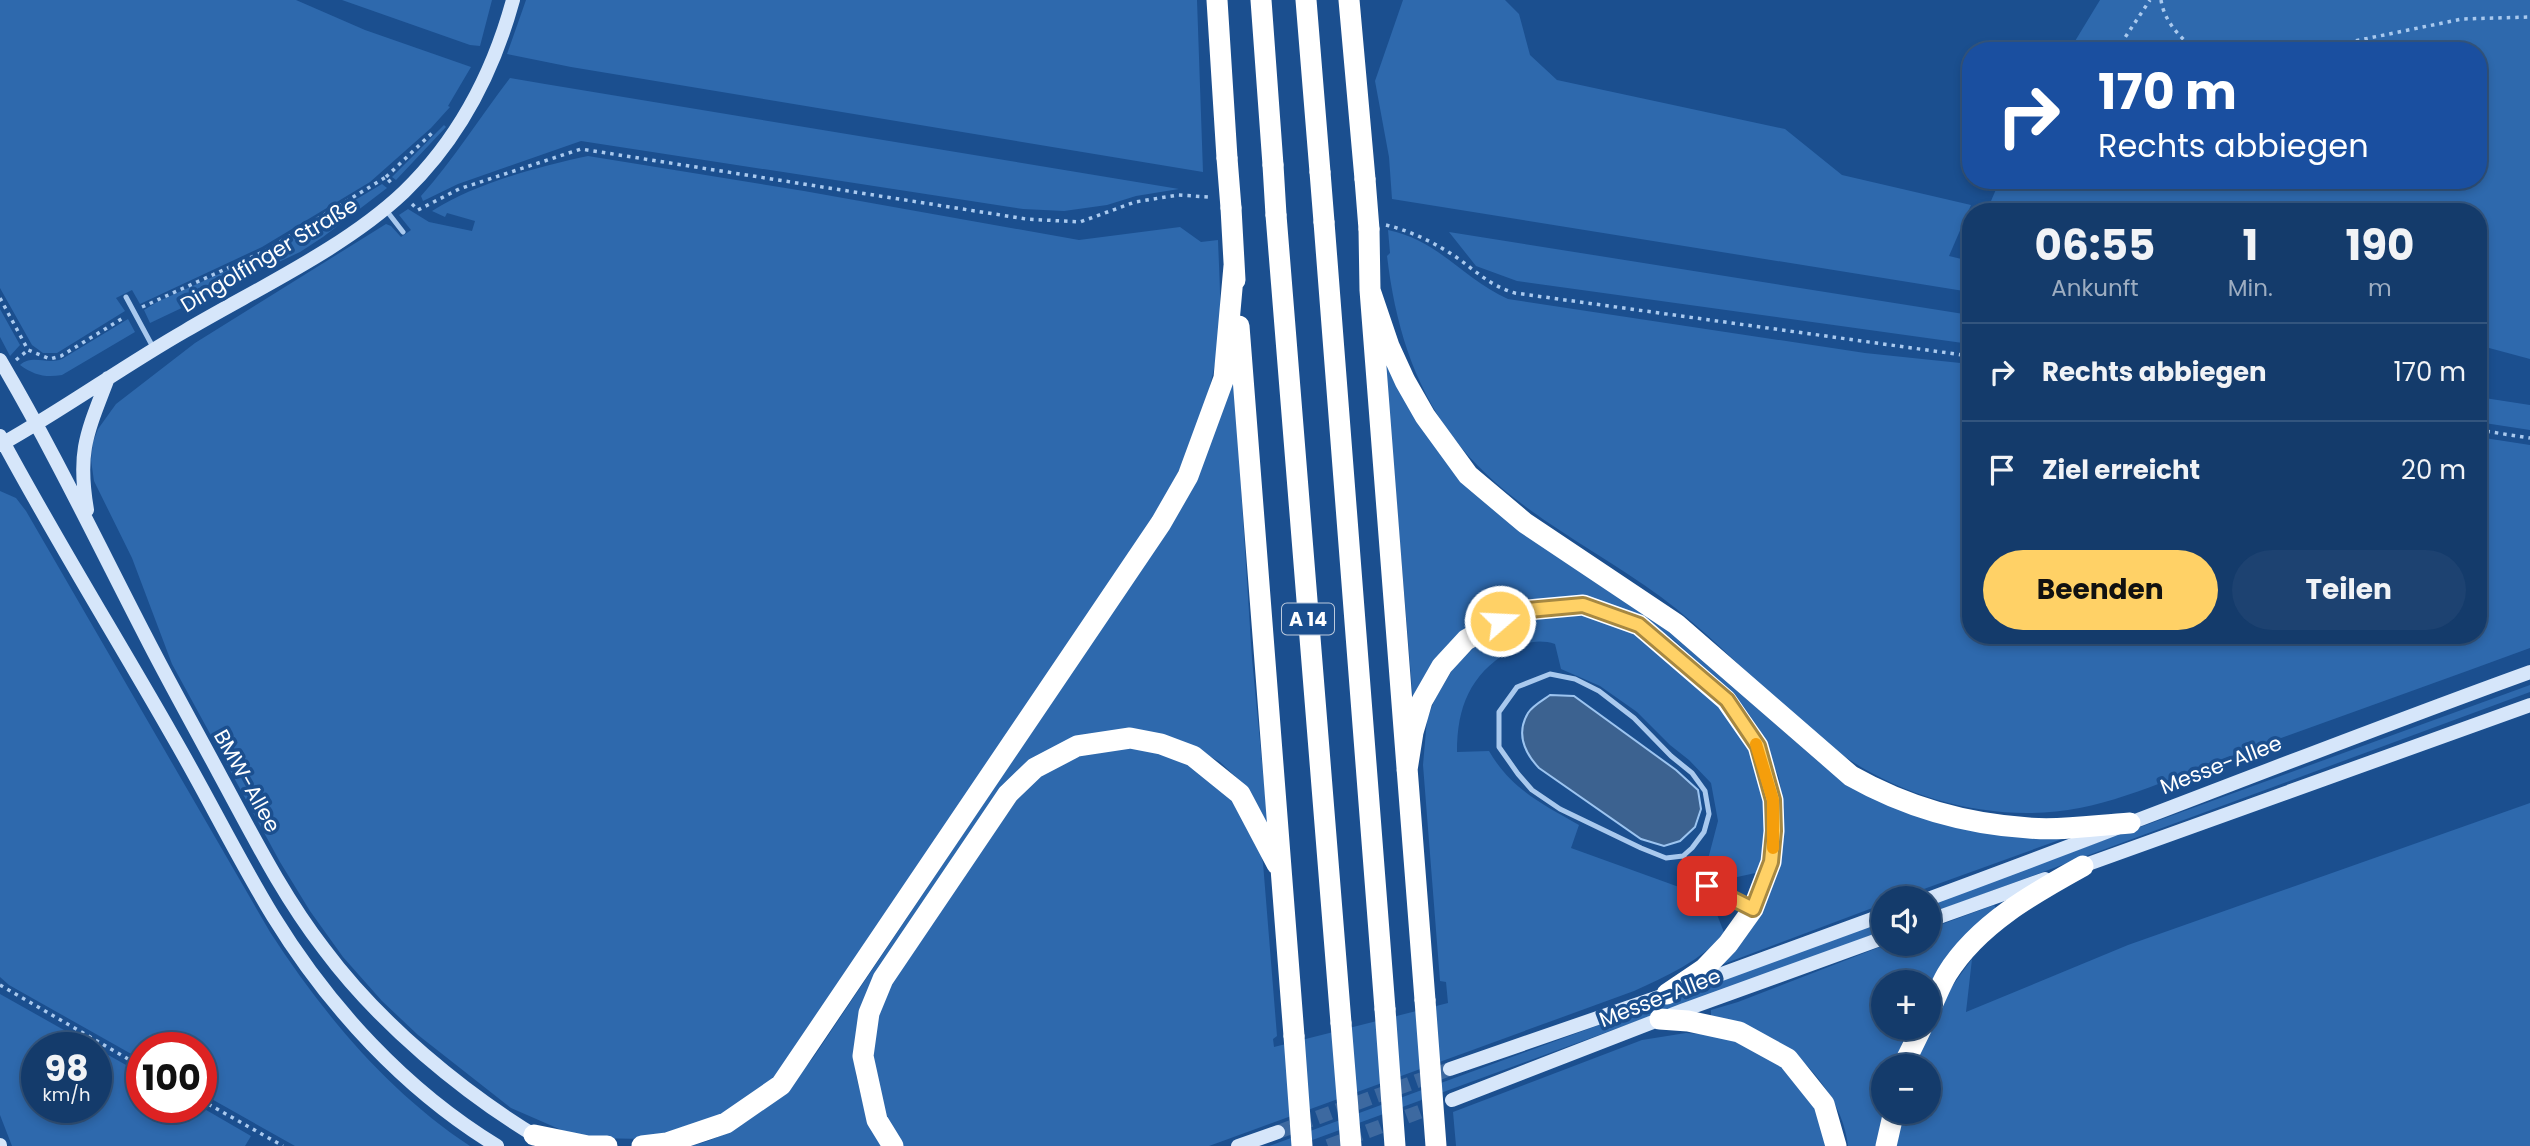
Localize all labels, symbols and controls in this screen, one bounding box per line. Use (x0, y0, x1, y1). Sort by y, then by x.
text: 170 m (2098, 58, 2237, 126)
icon: right (1983, 70, 2074, 161)
text: Rechts abbiegen (2098, 123, 2369, 168)
street label: Dingolfinger Straße (175, 190, 363, 319)
text: 06:55 (2035, 216, 2155, 275)
text: 1 (2242, 216, 2258, 275)
text: 190 (2345, 216, 2414, 275)
text: Ankunft (2051, 272, 2139, 304)
text: Min. (2228, 272, 2273, 304)
text: m (2368, 272, 2392, 304)
icon: right (1983, 353, 2021, 391)
text: Rechts abbiegen (2042, 354, 2267, 390)
text: 170 m (2393, 354, 2466, 390)
icon: arrive (1983, 451, 2021, 489)
text: Ziel erreicht (2042, 452, 2200, 488)
text: 20 m (2401, 452, 2466, 488)
button: Beenden (1983, 550, 2218, 630)
button: Teilen (2232, 550, 2466, 630)
position arrow (1463, 584, 1537, 658)
road number: A 14 (1282, 604, 1334, 634)
street label: BMW-Allee (207, 724, 288, 837)
street label: Messe-Allee (2156, 728, 2286, 801)
pin (1677, 856, 1737, 916)
icon: arrive (1688, 867, 1726, 905)
map controls (1871, 886, 1941, 1124)
button: sound (1871, 886, 1941, 956)
street label: Messe-Allee (1595, 961, 1725, 1034)
button: + (1871, 970, 1941, 1040)
speed limit sign: 100 (126, 1032, 217, 1123)
text: 98 (44, 1044, 89, 1093)
button: − (1871, 1054, 1941, 1124)
text: km/h (43, 1082, 90, 1107)

